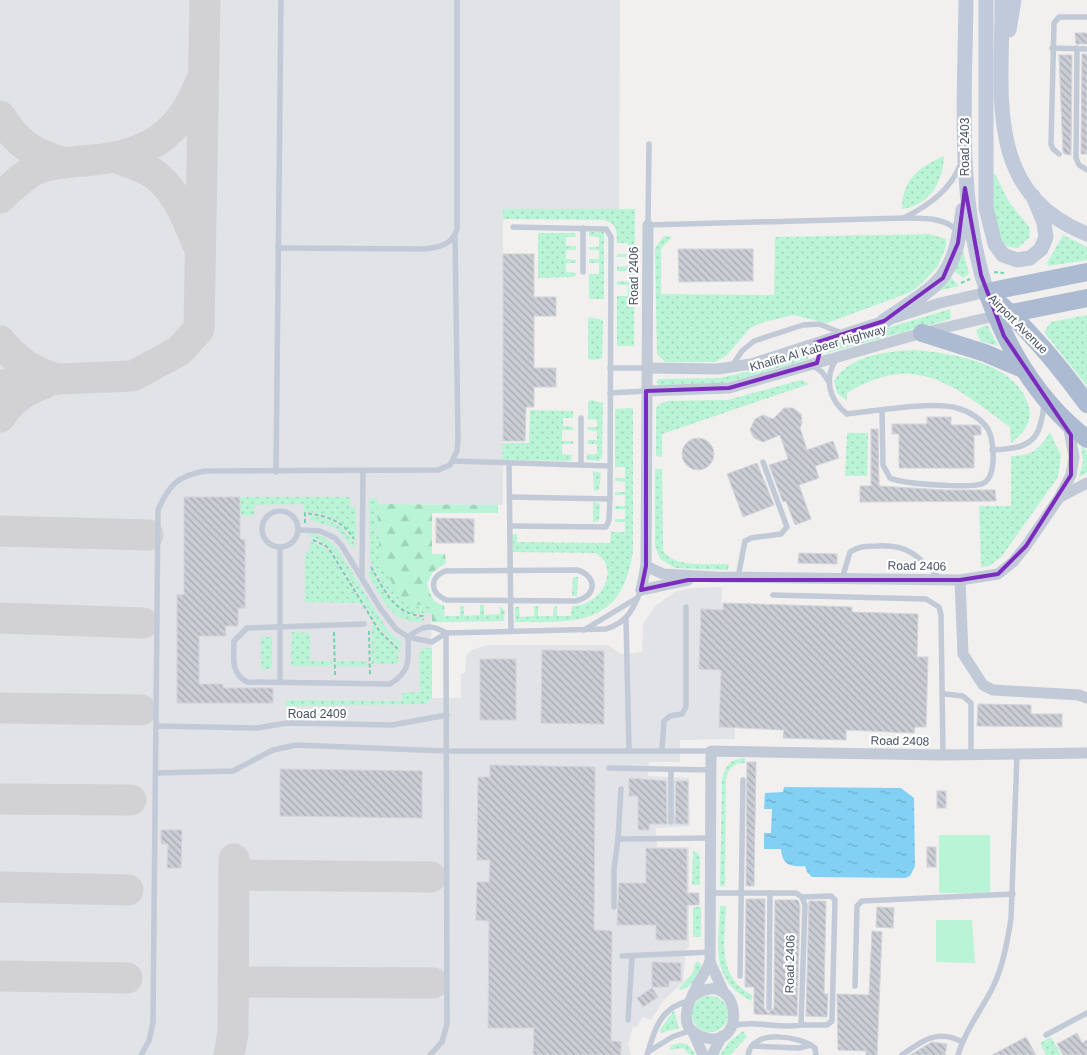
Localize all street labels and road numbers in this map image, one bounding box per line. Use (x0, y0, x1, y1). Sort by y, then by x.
street label: Road 2403 (958, 117, 972, 176)
street label: Road 2406 (627, 246, 641, 305)
street label: Airport Avenue (985, 291, 1051, 357)
street label: Khalifa Al Kabeer Highway (748, 322, 888, 374)
street label: Road 2406 (888, 558, 947, 574)
street label: Road 2409 (288, 707, 347, 721)
street label: Road 2408 (871, 733, 930, 749)
street label: Road 2406 (782, 934, 798, 993)

